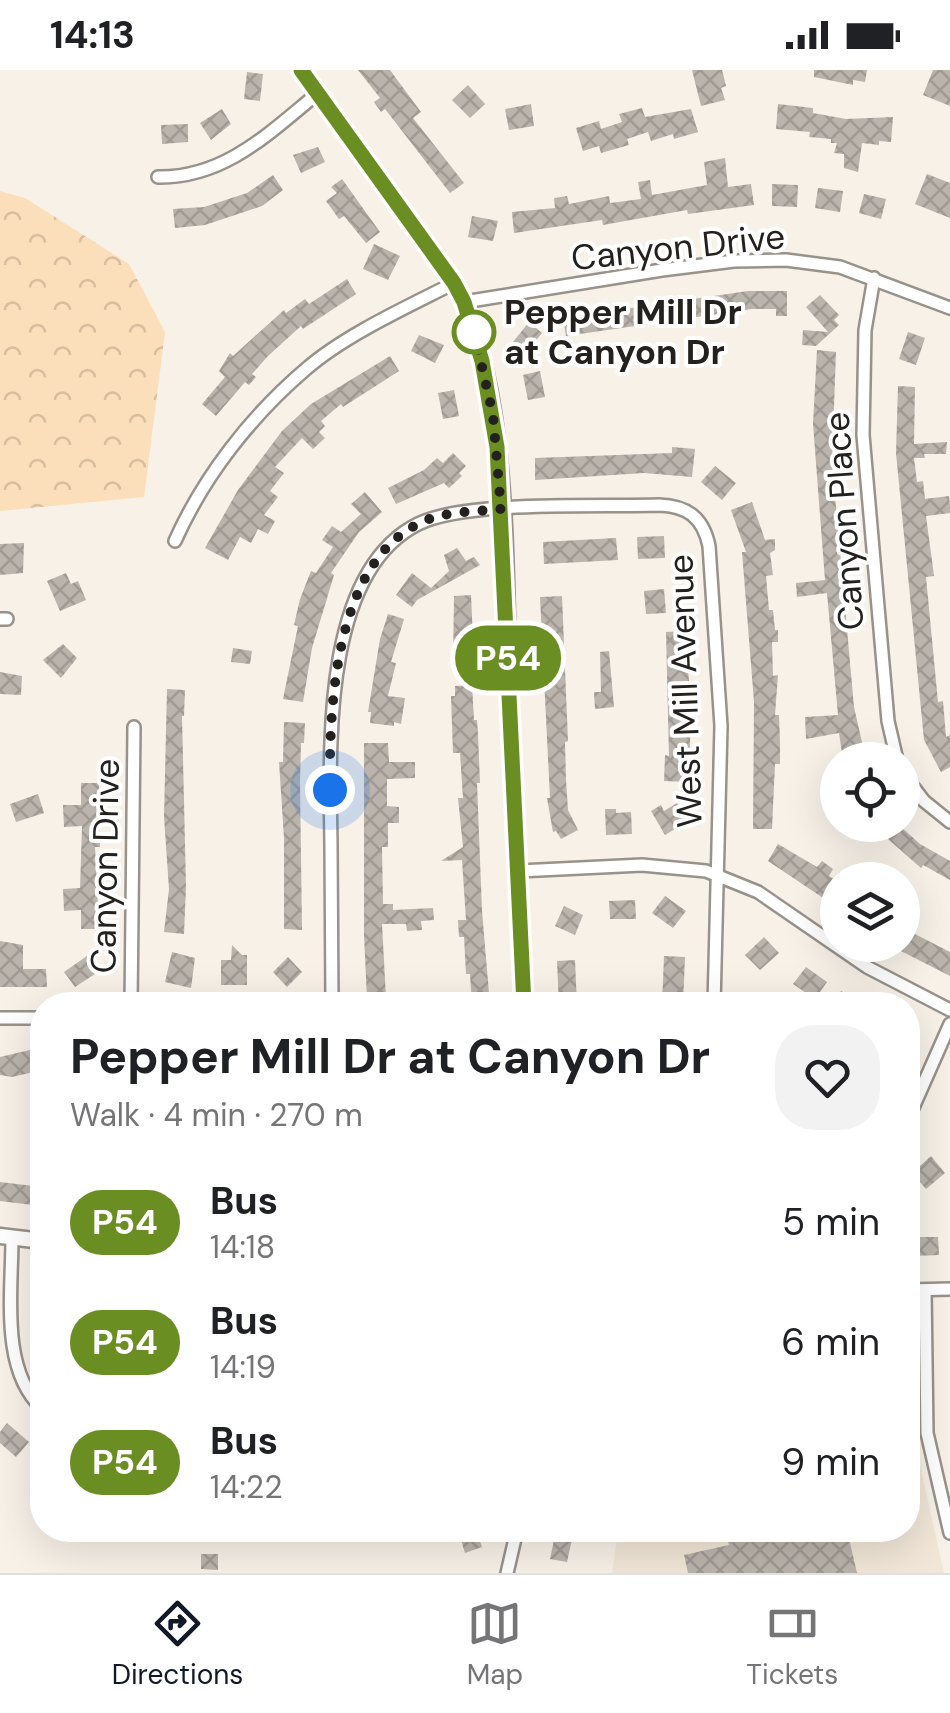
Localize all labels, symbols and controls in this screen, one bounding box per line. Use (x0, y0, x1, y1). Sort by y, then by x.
text: 14:13 (50, 10, 135, 60)
street label: Canyon Drive (569, 213, 787, 281)
place label: Pepper Mill Dr at Canyon Dr (504, 289, 742, 375)
marker: Pepper Mill Dr at Canyon Dr (453, 311, 495, 353)
street label: Canyon Place (813, 410, 875, 632)
street label: West Mill Avenue (657, 554, 713, 828)
line badge: P54 (450, 626, 566, 690)
text: P54 (475, 635, 541, 681)
map controls (820, 742, 920, 962)
button: locate (820, 742, 920, 842)
street label: Canyon Drive (80, 758, 130, 974)
your location (305, 765, 355, 815)
button: layers (820, 862, 920, 962)
text: Pepper Mill Dr at Canyon Dr (70, 1025, 710, 1088)
button: heart (775, 1025, 880, 1130)
text: Walk · 4 min · 270 m (70, 1094, 363, 1136)
text: Bus (210, 1176, 278, 1226)
text: 5 min (782, 1197, 880, 1247)
text: P54 (92, 1199, 158, 1245)
text: 14:18 (210, 1226, 275, 1268)
text: Bus (210, 1296, 278, 1346)
text: 6 min (781, 1317, 880, 1367)
text: P54 (92, 1319, 158, 1365)
text: 14:19 (210, 1346, 276, 1388)
text: Bus (210, 1416, 278, 1466)
text: 9 min (781, 1437, 880, 1487)
text: P54 (92, 1439, 158, 1485)
text: 14:22 (210, 1466, 283, 1508)
tab: Directions (112, 1596, 243, 1693)
tab: Map (467, 1596, 523, 1693)
tab: Tickets (746, 1596, 838, 1693)

